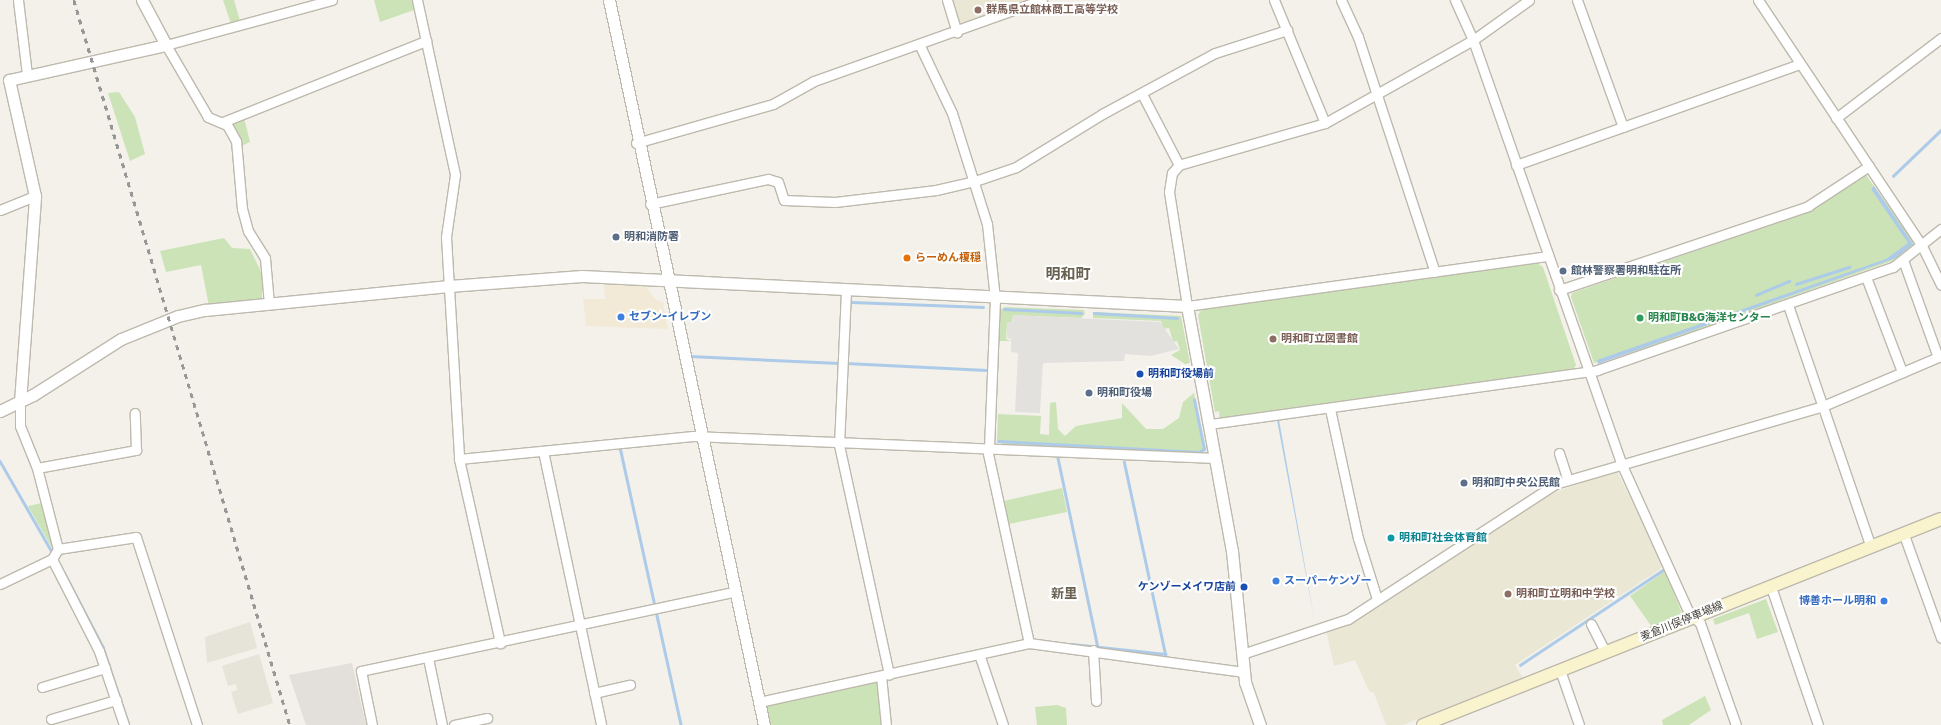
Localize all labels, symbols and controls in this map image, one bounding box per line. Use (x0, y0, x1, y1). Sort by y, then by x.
place label: 群馬県立館林商工高等学校 (986, 3, 1118, 17)
marker: 群馬県立館林商工高等学校 (973, 5, 983, 15)
place label: 明和消防署 (624, 230, 679, 244)
marker: 明和消防署 (611, 232, 621, 242)
place label: らーめん榎穏 (915, 251, 981, 265)
marker: らーめん榎穏 (902, 253, 912, 263)
place label: 館林警察署明和駐在所 (1571, 264, 1681, 278)
district label: 明和町 (1046, 266, 1090, 284)
marker: 館林警察署明和駐在所 (1558, 266, 1568, 276)
place label: セブン-イレブン (629, 310, 711, 324)
place label: 明和町B&G海洋センター (1648, 311, 1771, 325)
marker: セブン-イレブン (616, 312, 626, 322)
marker: 明和町B&G海洋センター (1635, 313, 1645, 323)
place label: 明和町立図書館 (1281, 332, 1358, 346)
marker: 明和町立図書館 (1268, 334, 1278, 344)
place label: 明和町役場前 (1148, 367, 1214, 381)
marker: 明和町役場前 (1135, 369, 1145, 379)
place label: 明和町役場 (1097, 386, 1152, 400)
marker: 明和町役場 (1084, 388, 1094, 398)
place label: 明和町中央公民館 (1472, 476, 1560, 490)
marker: 明和町中央公民館 (1459, 478, 1469, 488)
place label: 明和町社会体育館 (1399, 531, 1487, 545)
marker: 明和町社会体育館 (1386, 533, 1396, 543)
place label: スーパーケンゾー (1284, 574, 1372, 588)
marker: スーパーケンゾー (1271, 576, 1281, 586)
place label: ケンゾーメイワ店前 (1137, 580, 1236, 594)
marker: ケンゾーメイワ店前 (1239, 582, 1249, 592)
district label: 新里 (1051, 586, 1077, 602)
place label: 明和町立明和中学校 (1516, 587, 1615, 601)
marker: 明和町立明和中学校 (1503, 589, 1513, 599)
place label: 博善ホール明和 (1799, 594, 1876, 608)
marker: 博善ホール明和 (1879, 596, 1889, 606)
street label: 麦倉川俣停車場線 (1639, 599, 1725, 645)

